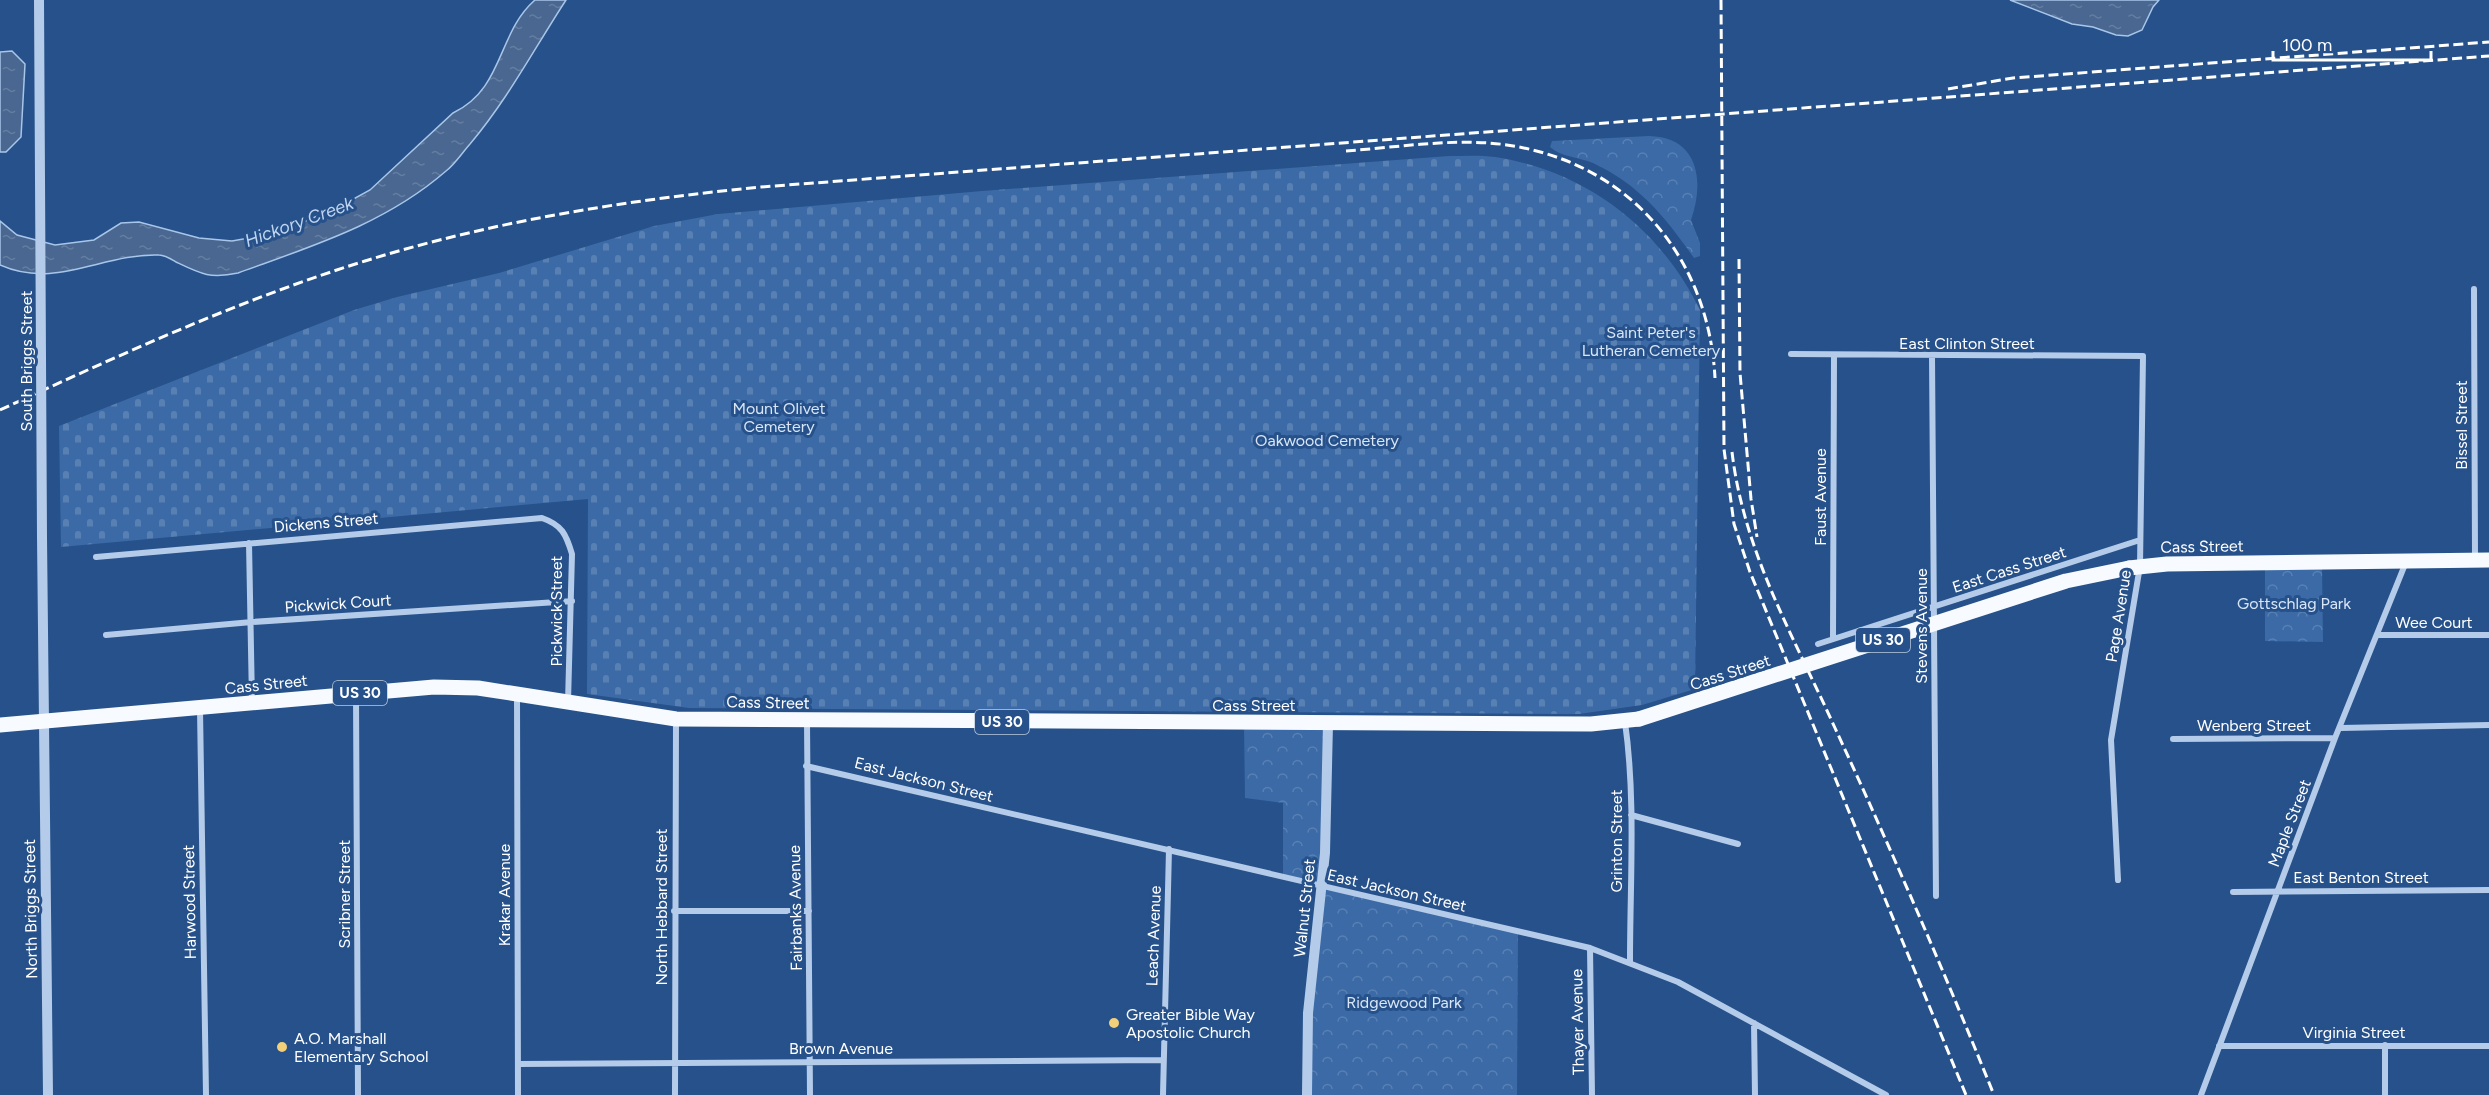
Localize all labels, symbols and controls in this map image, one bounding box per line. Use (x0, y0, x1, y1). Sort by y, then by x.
scale bar (2273, 24, 2430, 62)
text: 100 m (2282, 34, 2332, 56)
water label: Hickory Creek (242, 192, 358, 252)
street label: South Briggs Street (17, 291, 36, 431)
park label: Saint Peter's Lutheran Cemetery (1582, 323, 1721, 360)
street label: East Clinton Street (1899, 334, 2035, 353)
street label: Bissel Street (2452, 380, 2471, 470)
park label: Mount Olivet Cemetery (732, 399, 826, 436)
park label: Oakwood Cemetery (1255, 431, 1399, 450)
street label: Faust Avenue (1811, 448, 1830, 546)
street label: Dickens Street (273, 508, 379, 537)
street label: Cass Street (2160, 536, 2244, 557)
street label: East Cass Street (1950, 542, 2068, 597)
street label: Pickwick Street (547, 556, 566, 666)
street label: Stevens Avenue (1912, 568, 1931, 684)
street label: Page Avenue (2102, 568, 2135, 664)
street label: Pickwick Court (284, 590, 392, 617)
park label: Gottschlag Park (2237, 594, 2351, 613)
street label: Wee Court (2395, 613, 2473, 632)
road number: US 30 (1856, 628, 1910, 652)
street label: Cass Street (1688, 651, 1773, 694)
street label: Cass Street (224, 671, 308, 698)
road number: US 30 (333, 681, 387, 705)
street label: Cass Street (726, 692, 810, 713)
street label: Cass Street (1212, 696, 1296, 715)
road number: US 30 (975, 710, 1029, 734)
street label: Wenberg Street (2197, 716, 2311, 735)
street label: East Jackson Street (853, 753, 995, 806)
street label: Maple Street (2264, 777, 2315, 870)
street label: Grinton Street (1607, 789, 1626, 893)
street label: North Hebbard Street (652, 828, 671, 986)
street label: North Briggs Street (20, 839, 41, 979)
street label: Scribner Street (335, 840, 354, 948)
street label: Krakar Avenue (495, 843, 514, 946)
street label: Harwood Street (179, 845, 200, 959)
street label: Fairbanks Avenue (785, 845, 806, 971)
street label: Walnut Street (1290, 858, 1319, 958)
street label: East Jackson Street (1325, 865, 1468, 916)
street label: East Benton Street (2293, 868, 2429, 887)
street label: Leach Avenue (1142, 885, 1165, 987)
street label: Thayer Avenue (1567, 968, 1588, 1075)
park label: Ridgewood Park (1346, 993, 1462, 1012)
place label: Greater Bible Way Apostolic Church (1126, 1005, 1255, 1042)
marker: Greater Bible Way Apostolic Church (1107, 1016, 1121, 1030)
street label: Virginia Street (2303, 1023, 2405, 1042)
place label: A.O. Marshall Elementary School (294, 1029, 428, 1066)
street label: Brown Avenue (789, 1039, 893, 1058)
marker: A.O. Marshall Elementary School (275, 1040, 289, 1054)

